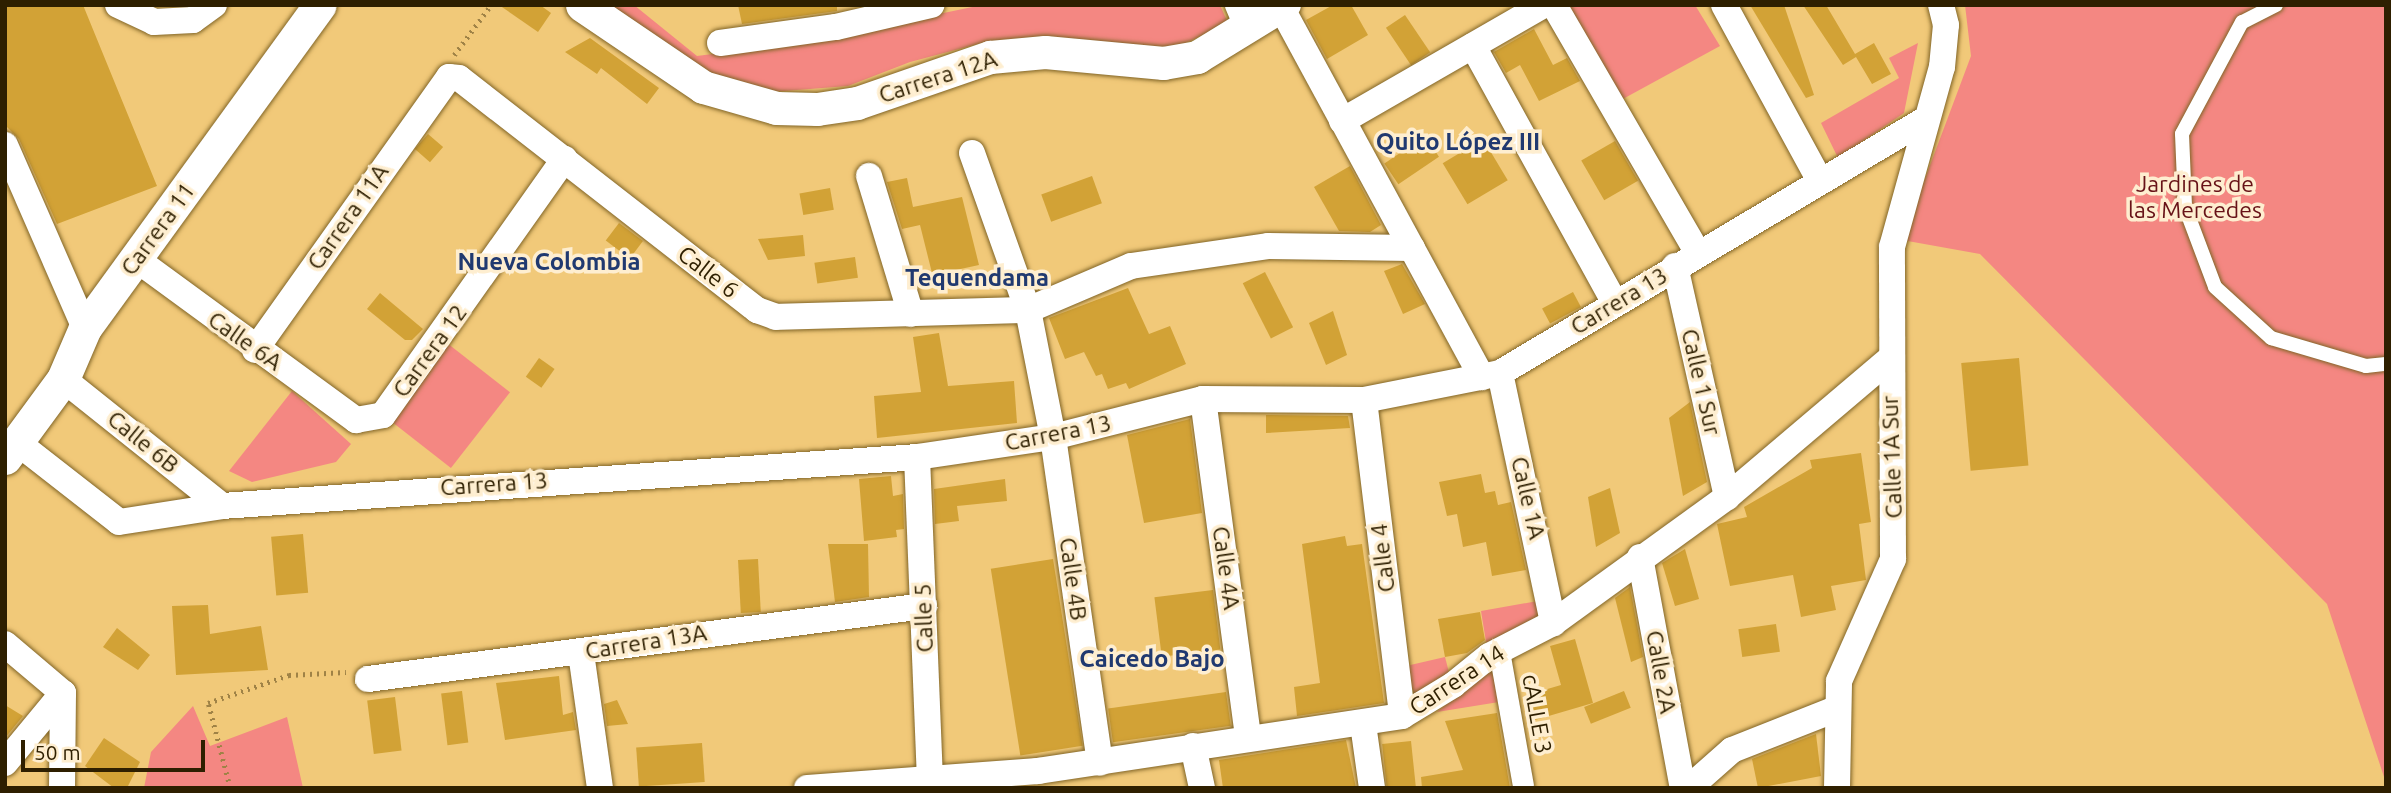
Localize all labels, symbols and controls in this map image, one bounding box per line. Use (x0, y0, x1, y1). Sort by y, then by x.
street label: Carrera 12A (875, 45, 1001, 109)
district label: Quito López III (1376, 128, 1540, 156)
street label: Carrera 11A (301, 159, 395, 275)
park label: Jardines de las Mercedes (2128, 170, 2262, 224)
street label: Carrera 11 (115, 177, 201, 281)
street label: Calle 6 (672, 240, 744, 304)
district label: Nueva Colombia (457, 248, 641, 276)
street label: Carrera 13 (1566, 261, 1672, 341)
district label: Tequendama (905, 264, 1049, 292)
street label: Carrera 12 (387, 299, 473, 403)
street label: Calle 6A (203, 306, 287, 376)
street label: Calle 1 Sur (1675, 326, 1727, 438)
street label: Calle 1A Sur (1876, 395, 1908, 519)
street label: Calle 6B (102, 405, 184, 479)
street label: Carrera 13 (1002, 409, 1114, 457)
street label: Calle 1A (1505, 454, 1551, 542)
street label: Carrera 13 (439, 466, 549, 502)
street label: Calle 4 (1365, 522, 1401, 594)
street label: Calle 4A (1206, 525, 1246, 611)
street label: Calle 4B (1054, 536, 1092, 622)
street label: Calle 5 (909, 583, 939, 653)
street label: Carrera 13A (583, 619, 709, 665)
street label: Calle 2A (1640, 628, 1682, 716)
street label: Carrera 14 (1404, 639, 1510, 721)
district label: Caicedo Bajo (1079, 645, 1225, 673)
street label: cALLE 3 (1516, 672, 1558, 756)
scale bar (24, 726, 208, 770)
text: 50 m (34, 740, 81, 764)

